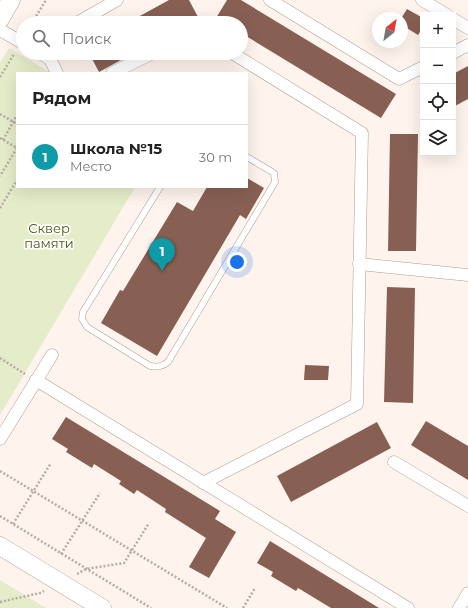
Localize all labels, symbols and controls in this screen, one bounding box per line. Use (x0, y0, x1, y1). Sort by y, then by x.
north arrow (372, 12, 408, 48)
map controls (420, 12, 456, 156)
button: + (420, 12, 456, 48)
search box (16, 16, 248, 60)
icon: search (30, 27, 52, 49)
text: Поиск (62, 29, 111, 48)
button: − (420, 48, 456, 84)
button: locate (420, 84, 456, 120)
text: Рядом (32, 88, 91, 108)
button: layers (420, 120, 456, 156)
text: Школа №15 (70, 139, 162, 158)
text: 1 (42, 149, 48, 165)
text: 30 m (199, 149, 232, 165)
text: Место (70, 158, 112, 174)
park label: Сквер памяти (24, 220, 74, 251)
pin: 1 (149, 238, 175, 271)
your location (227, 252, 247, 272)

